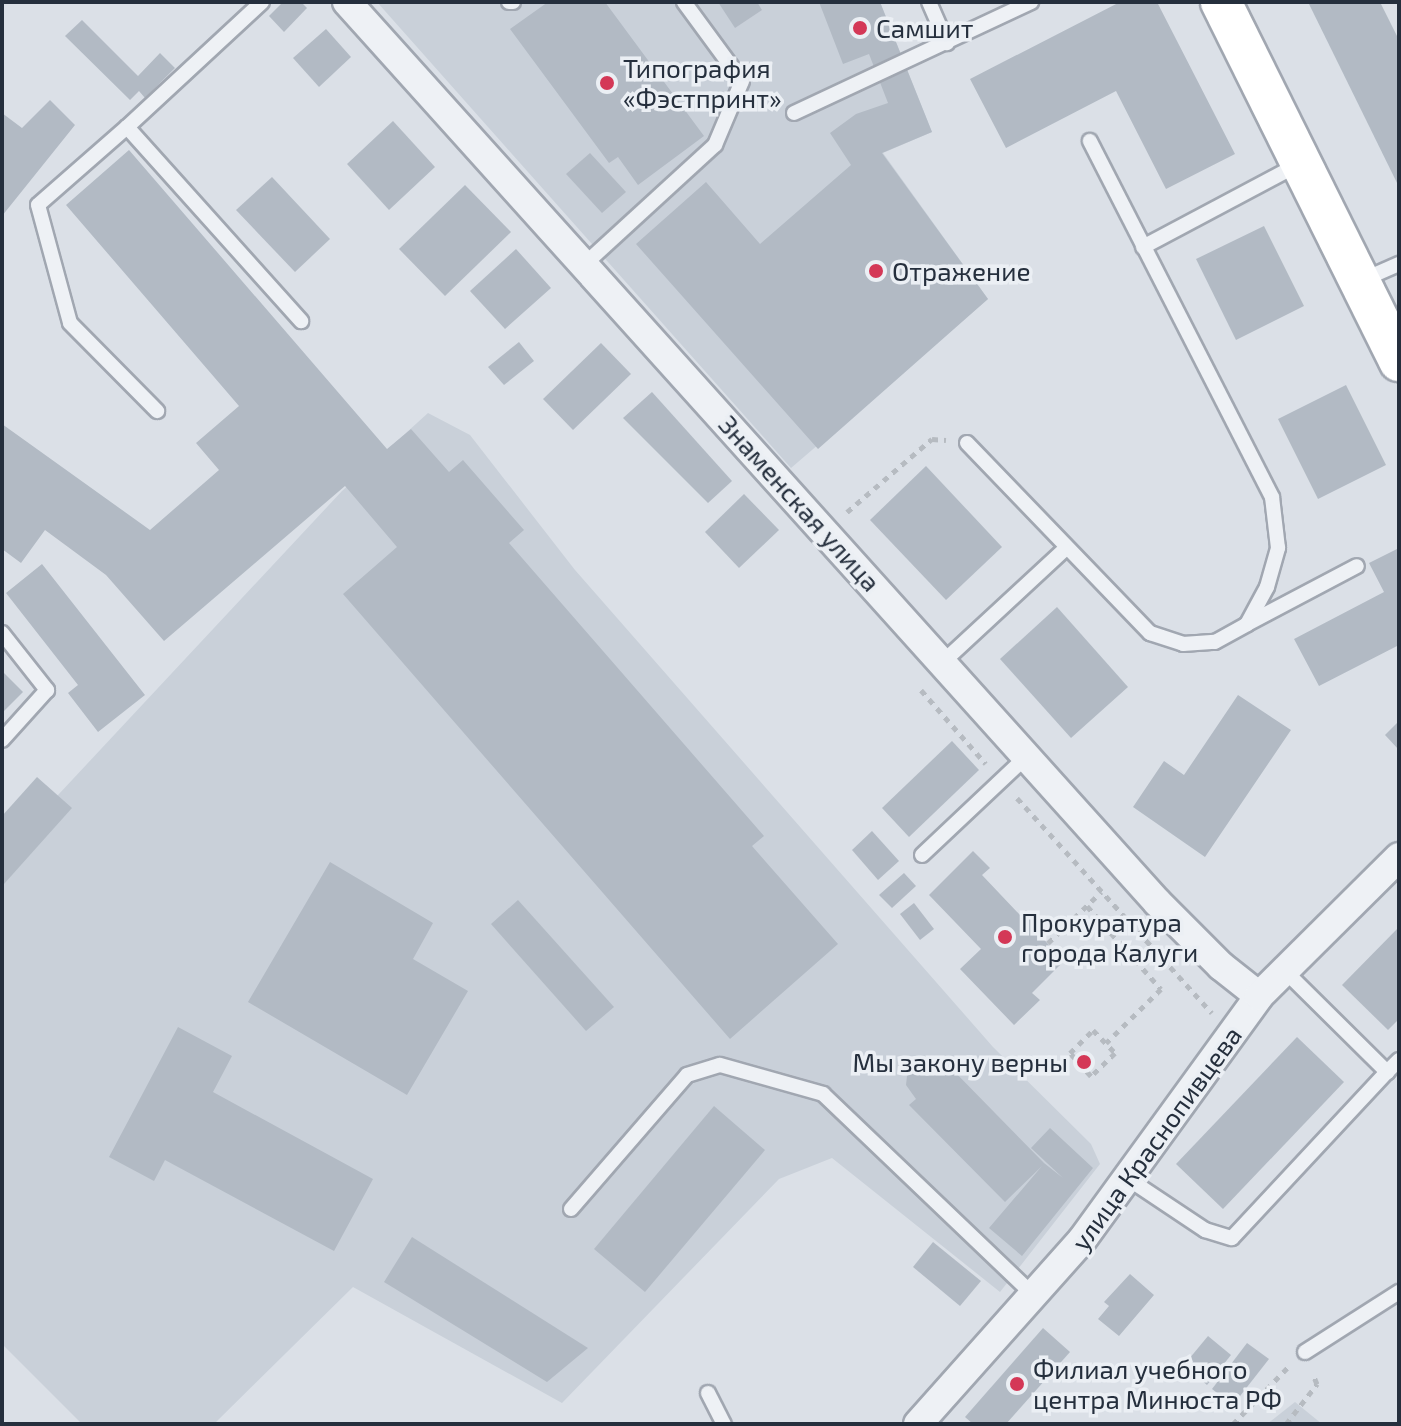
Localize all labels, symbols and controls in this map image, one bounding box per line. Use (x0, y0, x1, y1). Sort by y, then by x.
place label: Самшит (876, 12, 974, 44)
marker: Самшит (851, 19, 869, 37)
place label: Типография «Фэстпринт» (623, 52, 782, 114)
marker: Типография «Фэстпринт» (598, 74, 616, 92)
place label: Отражение (892, 255, 1031, 287)
marker: Отражение (867, 262, 885, 280)
street label: Знаменская улица (713, 409, 887, 597)
place label: Прокуратура города Калуги (1021, 906, 1198, 968)
marker: Прокуратура города Калуги (996, 928, 1014, 946)
street label: улица Краснопивцева (1064, 1020, 1248, 1256)
place label: Мы закону верны (853, 1046, 1068, 1078)
marker: Мы закону верны (1075, 1053, 1093, 1071)
place label: Филиал учебного центра Минюста РФ (1033, 1353, 1282, 1414)
marker: Филиал учебного центра Минюста РФ (1008, 1375, 1026, 1393)

